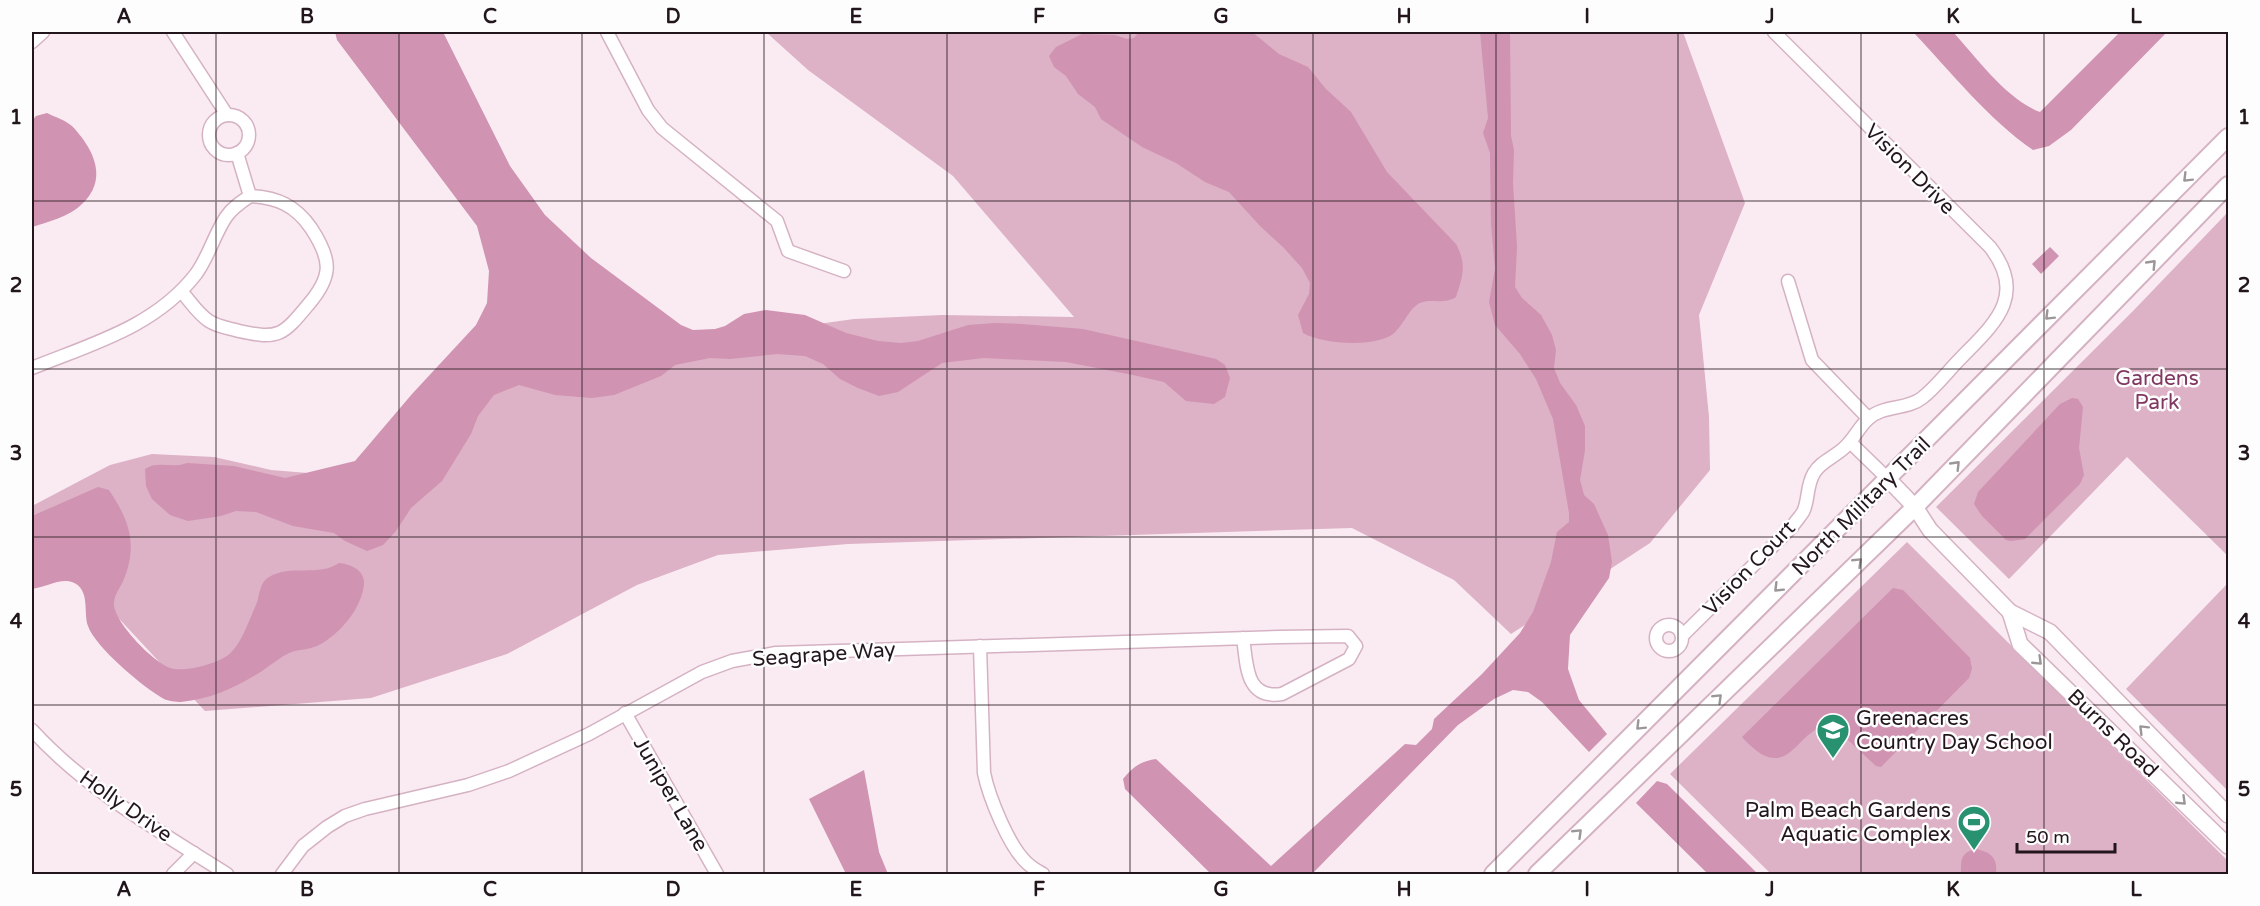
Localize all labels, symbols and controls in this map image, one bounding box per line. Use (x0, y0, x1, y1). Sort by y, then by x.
text: A (117, 5, 132, 29)
text: B (300, 5, 314, 29)
text: C (483, 5, 497, 29)
text: D (665, 5, 681, 29)
text: E (850, 5, 863, 29)
text: F (1033, 5, 1045, 29)
text: G (1213, 5, 1229, 29)
text: H (1396, 5, 1412, 29)
text: I (1584, 5, 1590, 29)
text: J (1764, 5, 1775, 29)
text: K (1946, 5, 1960, 29)
text: L (2130, 5, 2142, 29)
text: 1 (10, 106, 22, 130)
text: 1 (2238, 106, 2250, 130)
street label: Vision Drive (1859, 119, 1960, 220)
one-way arrow (2184, 171, 2195, 182)
one-way arrow (2145, 260, 2156, 271)
text: 2 (10, 274, 22, 298)
text: 2 (2238, 274, 2250, 298)
one-way arrow (2046, 309, 2057, 320)
park label: Gardens Park (2115, 366, 2199, 415)
street label: North Military Trail (1787, 432, 1936, 581)
text: 3 (10, 442, 22, 466)
text: 3 (2238, 442, 2250, 466)
one-way arrow (1948, 461, 1959, 472)
street label: Vision Court (1698, 516, 1801, 621)
one-way arrow (1852, 558, 1862, 569)
one-way arrow (1775, 581, 1786, 592)
text: 4 (10, 610, 23, 634)
text: 4 (2238, 610, 2251, 634)
street label: Seagrape Way (752, 637, 897, 672)
one-way arrow (2031, 654, 2042, 665)
street label: Burns Road (2062, 684, 2163, 783)
one-way arrow (1711, 694, 1722, 705)
place label: Greenacres Country Day School (1856, 706, 2053, 755)
school or university icon: Greenacres Country Day School (1815, 712, 1851, 759)
one-way arrow (1637, 718, 1648, 729)
one-way arrow (2140, 725, 2151, 736)
street label: Juniper Lane (628, 733, 713, 856)
street label: Holly Drive (75, 765, 177, 847)
text: 5 (10, 778, 22, 802)
text: 5 (2238, 778, 2250, 802)
one-way arrow (2175, 793, 2186, 804)
place label: Palm Beach Gardens Aquatic Complex (1745, 798, 1951, 847)
sports icon: Palm Beach Gardens Aquatic Complex (1956, 804, 1992, 851)
scale bar (2017, 816, 2114, 854)
text: 50 m (2026, 826, 2070, 848)
one-way arrow (1571, 830, 1582, 841)
text: A (117, 878, 132, 902)
text: B (300, 878, 314, 902)
text: C (483, 878, 497, 902)
text: D (665, 878, 681, 902)
text: E (850, 878, 863, 902)
text: F (1033, 878, 1045, 902)
text: G (1213, 878, 1229, 902)
text: H (1396, 878, 1412, 902)
text: I (1584, 878, 1590, 902)
text: J (1764, 878, 1775, 902)
text: K (1946, 878, 1960, 902)
text: L (2130, 878, 2142, 902)

